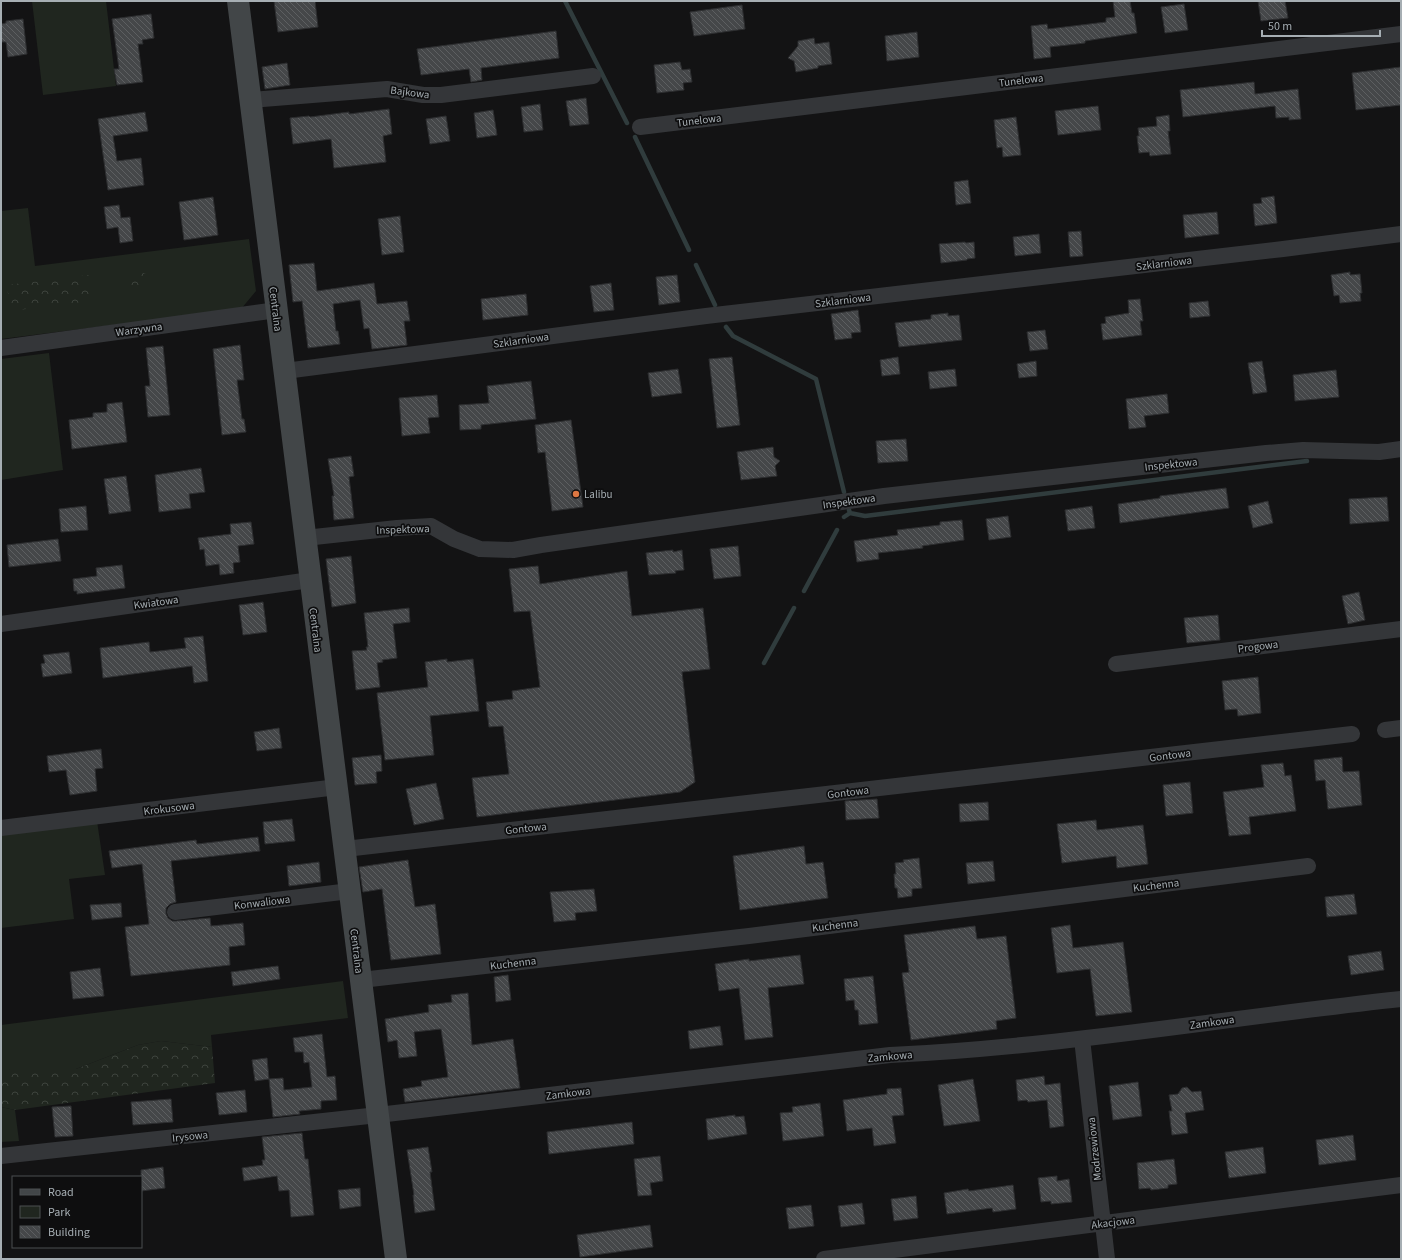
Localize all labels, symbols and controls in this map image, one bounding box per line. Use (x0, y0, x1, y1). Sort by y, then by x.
scale bar (1262, 12, 1380, 38)
text: 50 m (1268, 18, 1292, 35)
street label: Tunelowa (998, 70, 1044, 91)
street label: Bajkowa (390, 83, 430, 102)
street label: Tunelowa (676, 110, 722, 131)
street label: Szklarniowa (1135, 253, 1193, 274)
street label: Centralna (265, 286, 286, 332)
street label: Szklarniowa (814, 290, 872, 311)
street label: Warzywna (115, 319, 163, 340)
street label: Szklarniowa (492, 329, 550, 352)
street label: Inspektowa (1144, 454, 1198, 475)
place label: Lalibu (584, 487, 612, 502)
marker: Lalibu (571, 489, 581, 499)
street label: Inspektowa (822, 490, 876, 513)
street label: Inspektowa (376, 521, 430, 538)
street label: Kwiatowa (133, 592, 179, 613)
street label: Centralna (305, 607, 326, 653)
street label: Progowa (1237, 637, 1279, 656)
street label: Gontowa (1148, 746, 1192, 765)
street label: Gontowa (826, 783, 870, 802)
street label: Krokusowa (143, 798, 195, 819)
street label: Gontowa (505, 819, 548, 838)
street label: Kuchenna (1132, 875, 1180, 896)
street label: Konwaliowa (233, 892, 291, 913)
street label: Kuchenna (811, 915, 859, 936)
street label: Centralna (346, 928, 367, 974)
street label: Kuchenna (489, 953, 537, 974)
street label: Zamkowa (1189, 1012, 1235, 1033)
street label: Zamkowa (867, 1047, 913, 1066)
street label: Zamkowa (545, 1083, 591, 1104)
street label: Modrzewiowa (1084, 1116, 1105, 1181)
street label: Irysowa (171, 1127, 209, 1146)
legend (12, 1176, 142, 1248)
text: Road (48, 1184, 74, 1201)
text: Park (48, 1204, 70, 1221)
street label: Akacjowa (1090, 1212, 1136, 1233)
text: Building (48, 1224, 90, 1241)

